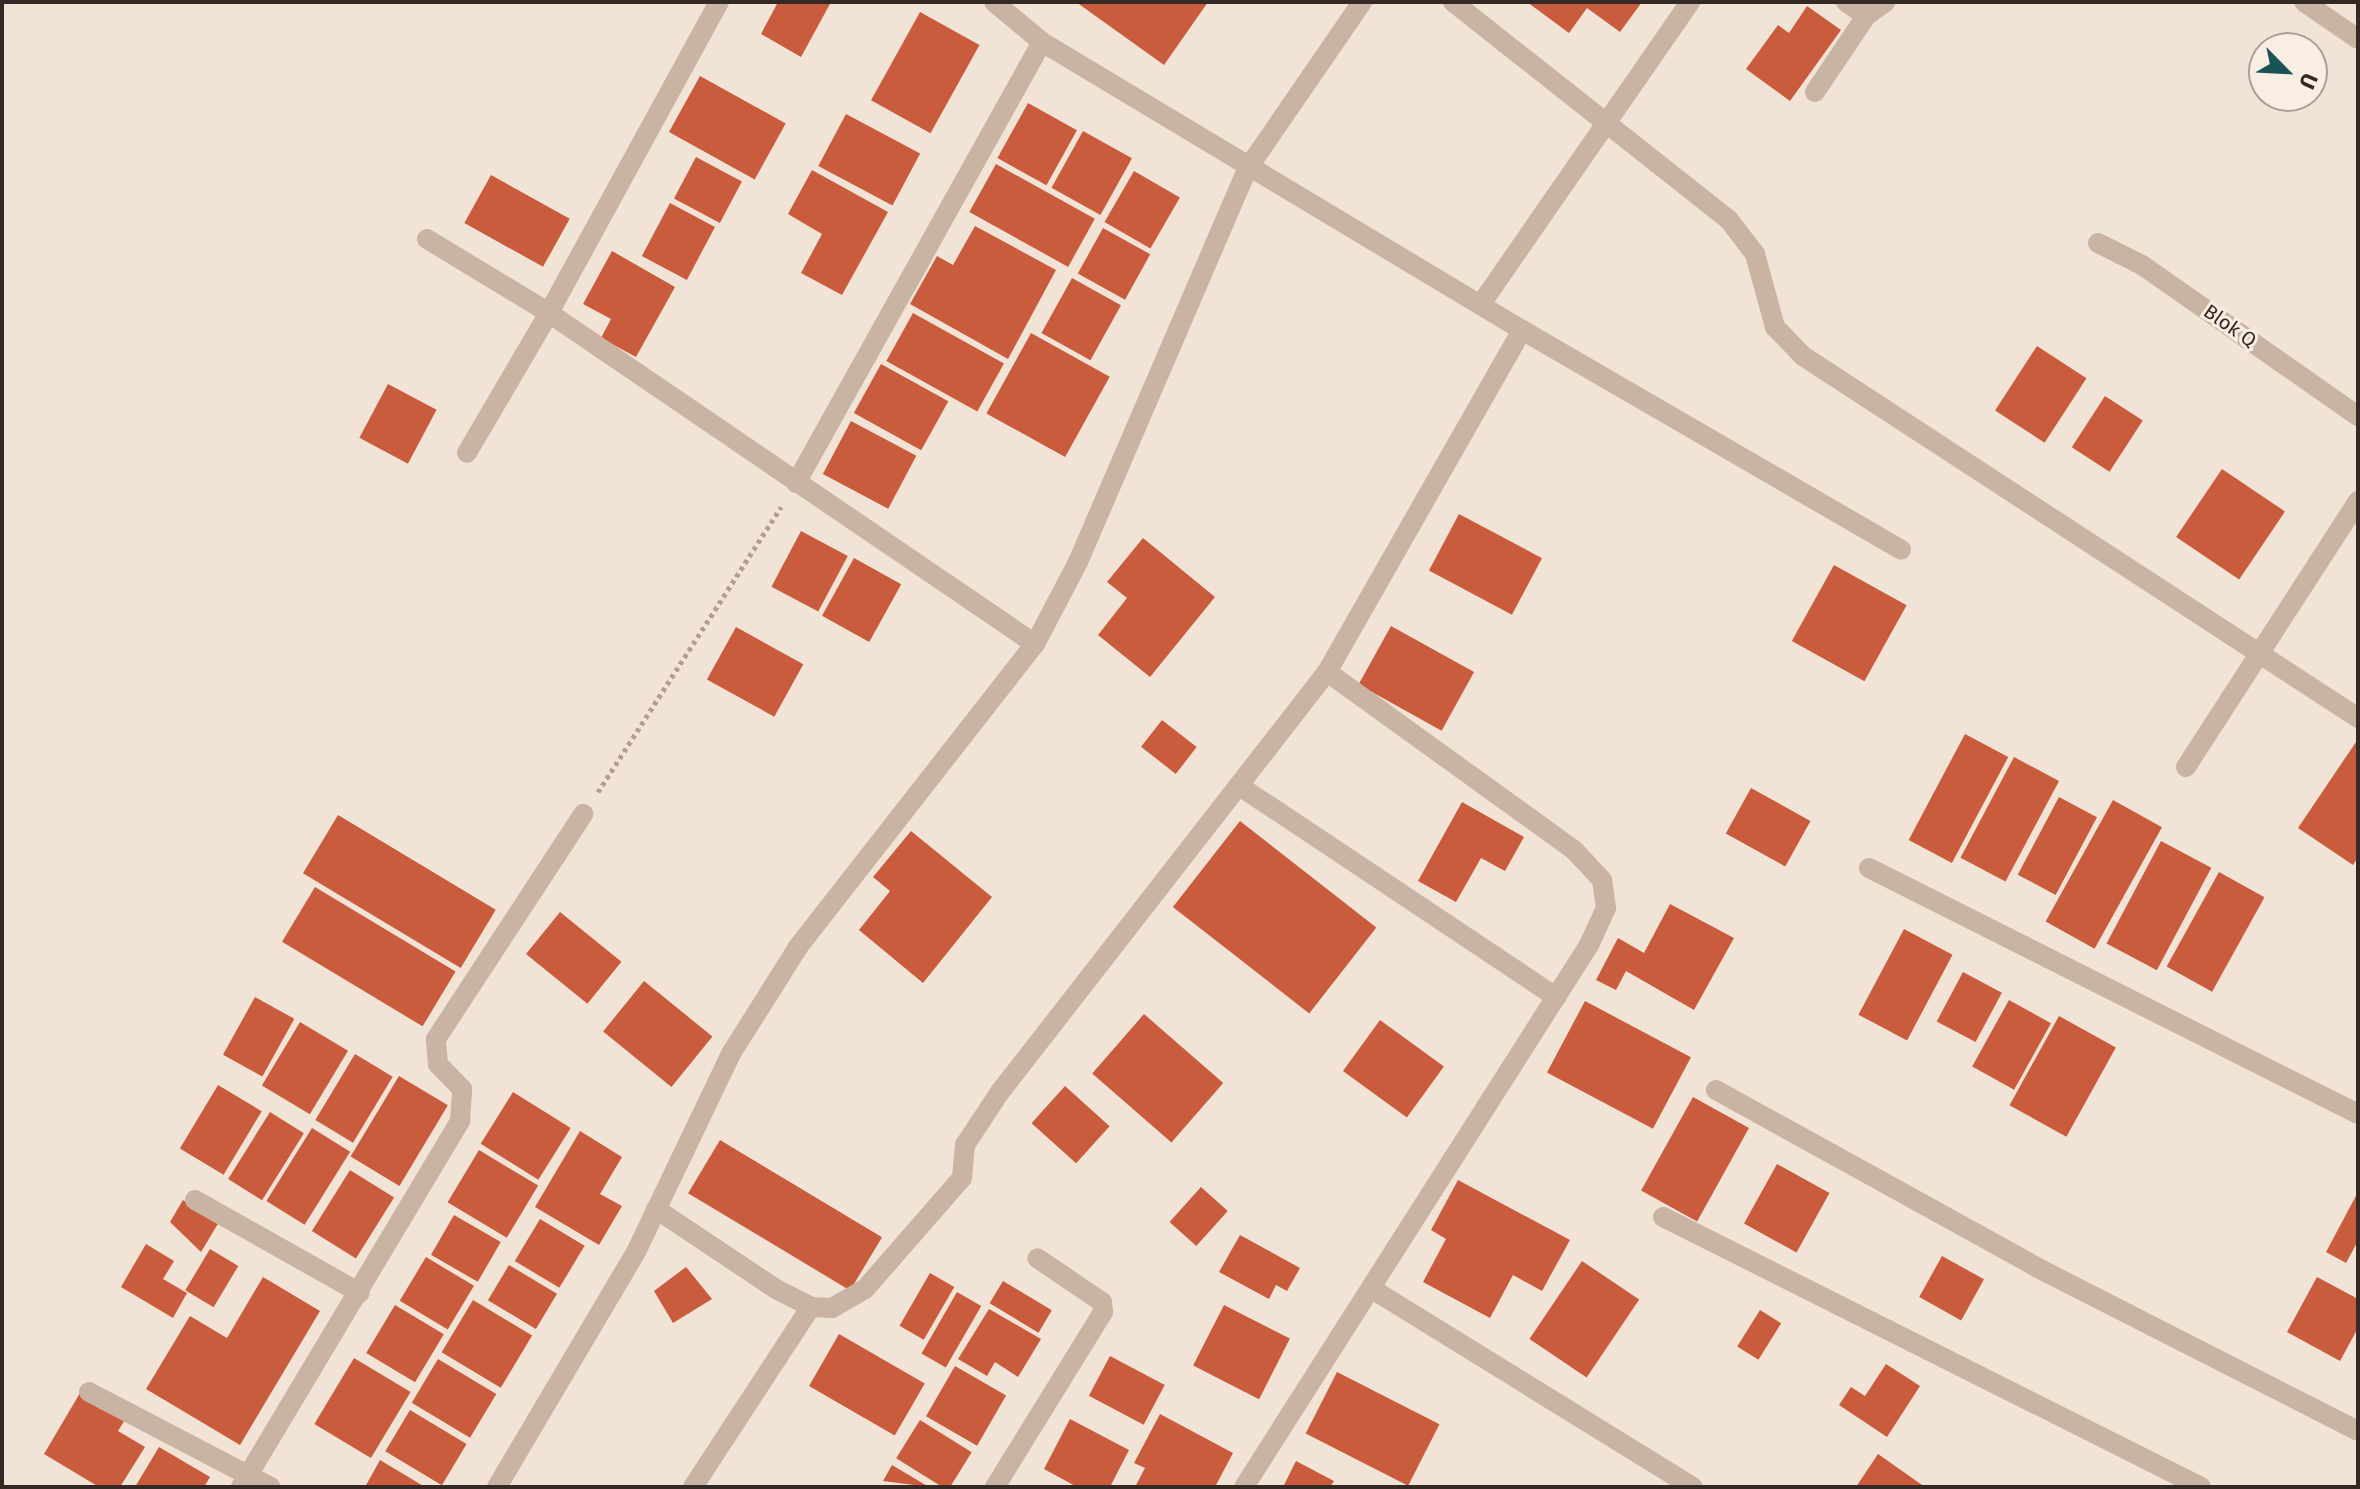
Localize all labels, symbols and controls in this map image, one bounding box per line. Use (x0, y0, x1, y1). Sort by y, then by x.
north arrow (2248, 32, 2328, 112)
text: U (2293, 69, 2324, 93)
street label: Blok Q (2199, 299, 2261, 353)

